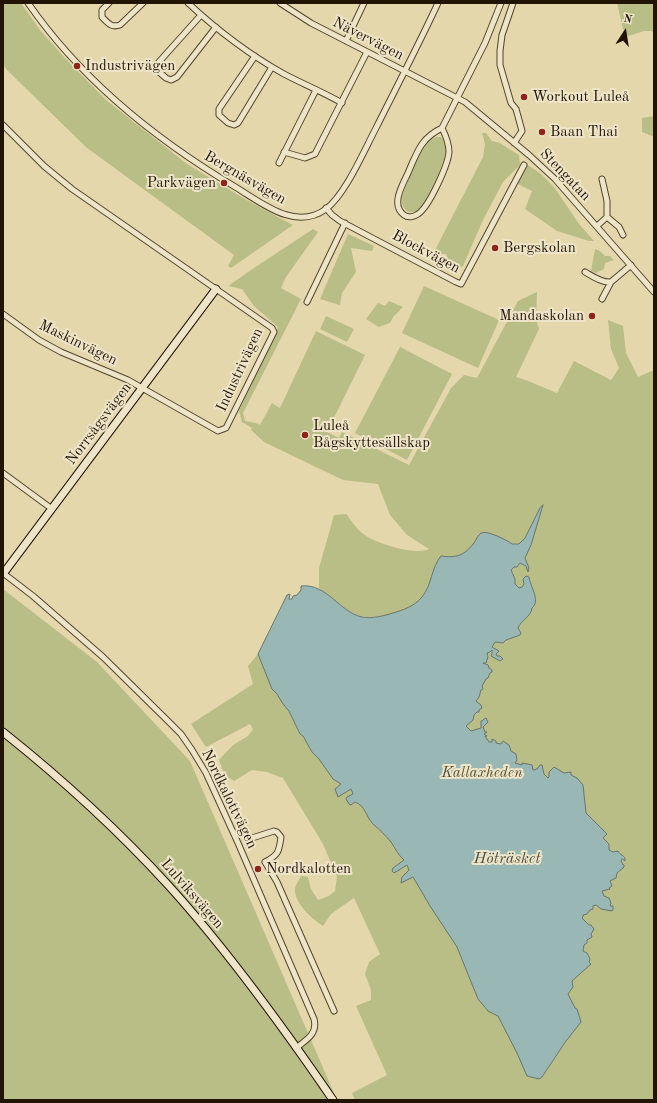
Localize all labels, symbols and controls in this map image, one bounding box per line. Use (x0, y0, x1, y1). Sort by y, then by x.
north arrow (605, 12, 645, 52)
street label: Nävervägen (330, 13, 406, 65)
text: N (622, 14, 633, 26)
place label: Industrivägen (85, 57, 175, 75)
marker: Industrivägen (72, 61, 82, 71)
place label: Workout Luleå (532, 88, 629, 106)
marker: Workout Luleå (519, 92, 529, 102)
place label: Baan Thai (550, 123, 618, 141)
marker: Baan Thai (537, 127, 547, 137)
street label: Stengatan (536, 145, 594, 205)
street label: Bergnäsvägen (201, 147, 289, 209)
place label: Parkvägen (147, 174, 216, 192)
marker: Parkvägen (219, 178, 229, 188)
street label: Blockvägen (389, 227, 463, 277)
place label: Bergskolan (503, 239, 576, 257)
marker: Bergskolan (490, 243, 500, 253)
place label: Mandaskolan (499, 307, 584, 325)
marker: Mandaskolan (587, 311, 597, 321)
street label: Maskinvägen (36, 316, 120, 370)
street label: Industrivägen (213, 325, 267, 415)
street label: Norrsågsvägen (62, 379, 136, 469)
place label: Luleå Bågskyttesällskap (313, 417, 430, 452)
marker: Luleå Bågskyttesällskap (300, 430, 310, 440)
street label: Nordkalottvägen (197, 746, 261, 852)
park label: Kallaxheden (441, 764, 523, 782)
water label: Höträsket (473, 849, 541, 869)
street label: Lulviksvägen (157, 855, 227, 933)
place label: Nordkalotten (266, 860, 351, 878)
marker: Nordkalotten (253, 864, 263, 874)

